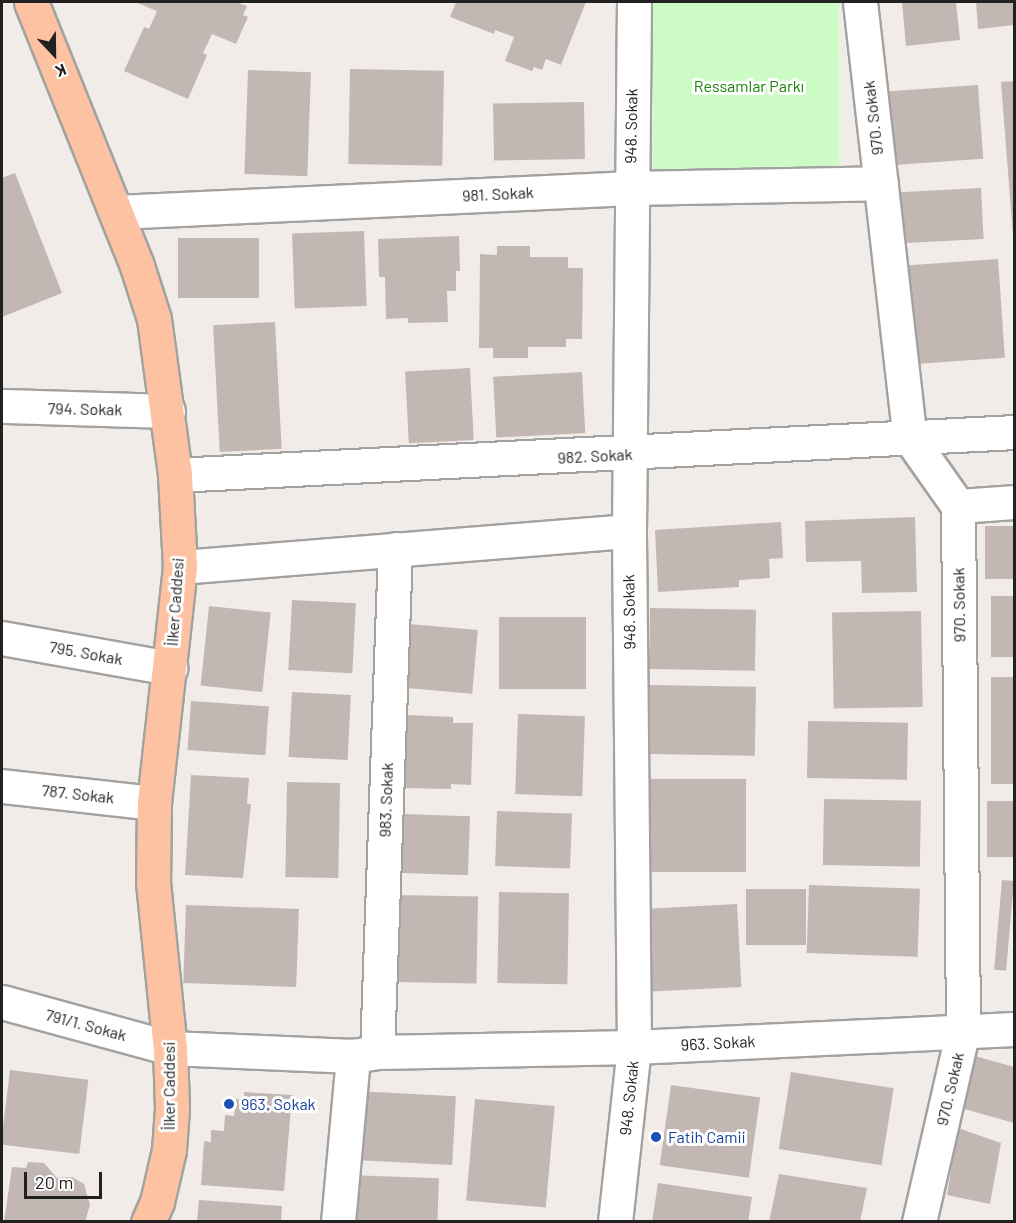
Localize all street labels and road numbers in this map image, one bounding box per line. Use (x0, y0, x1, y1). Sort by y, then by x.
street label: 970. Sokak (859, 80, 887, 156)
street label: 948. Sokak (621, 88, 641, 164)
street label: 981. Sokak (462, 183, 534, 205)
street label: 794. Sokak (48, 399, 122, 419)
street label: 982. Sokak (557, 444, 633, 468)
street label: İlker Caddesi (162, 557, 188, 647)
street label: 970. Sokak (949, 567, 969, 643)
street label: 948. Sokak (619, 574, 639, 650)
street label: 795. Sokak (48, 637, 124, 669)
street label: 983. Sokak (375, 762, 397, 838)
street label: 787. Sokak (41, 781, 115, 807)
street label: 791/1. Sokak (43, 1005, 129, 1045)
street label: 963. Sokak (680, 1031, 756, 1055)
street label: İlker Caddesi (159, 1042, 179, 1130)
street label: 970. Sokak (932, 1050, 968, 1128)
street label: 948. Sokak (616, 1060, 642, 1136)

